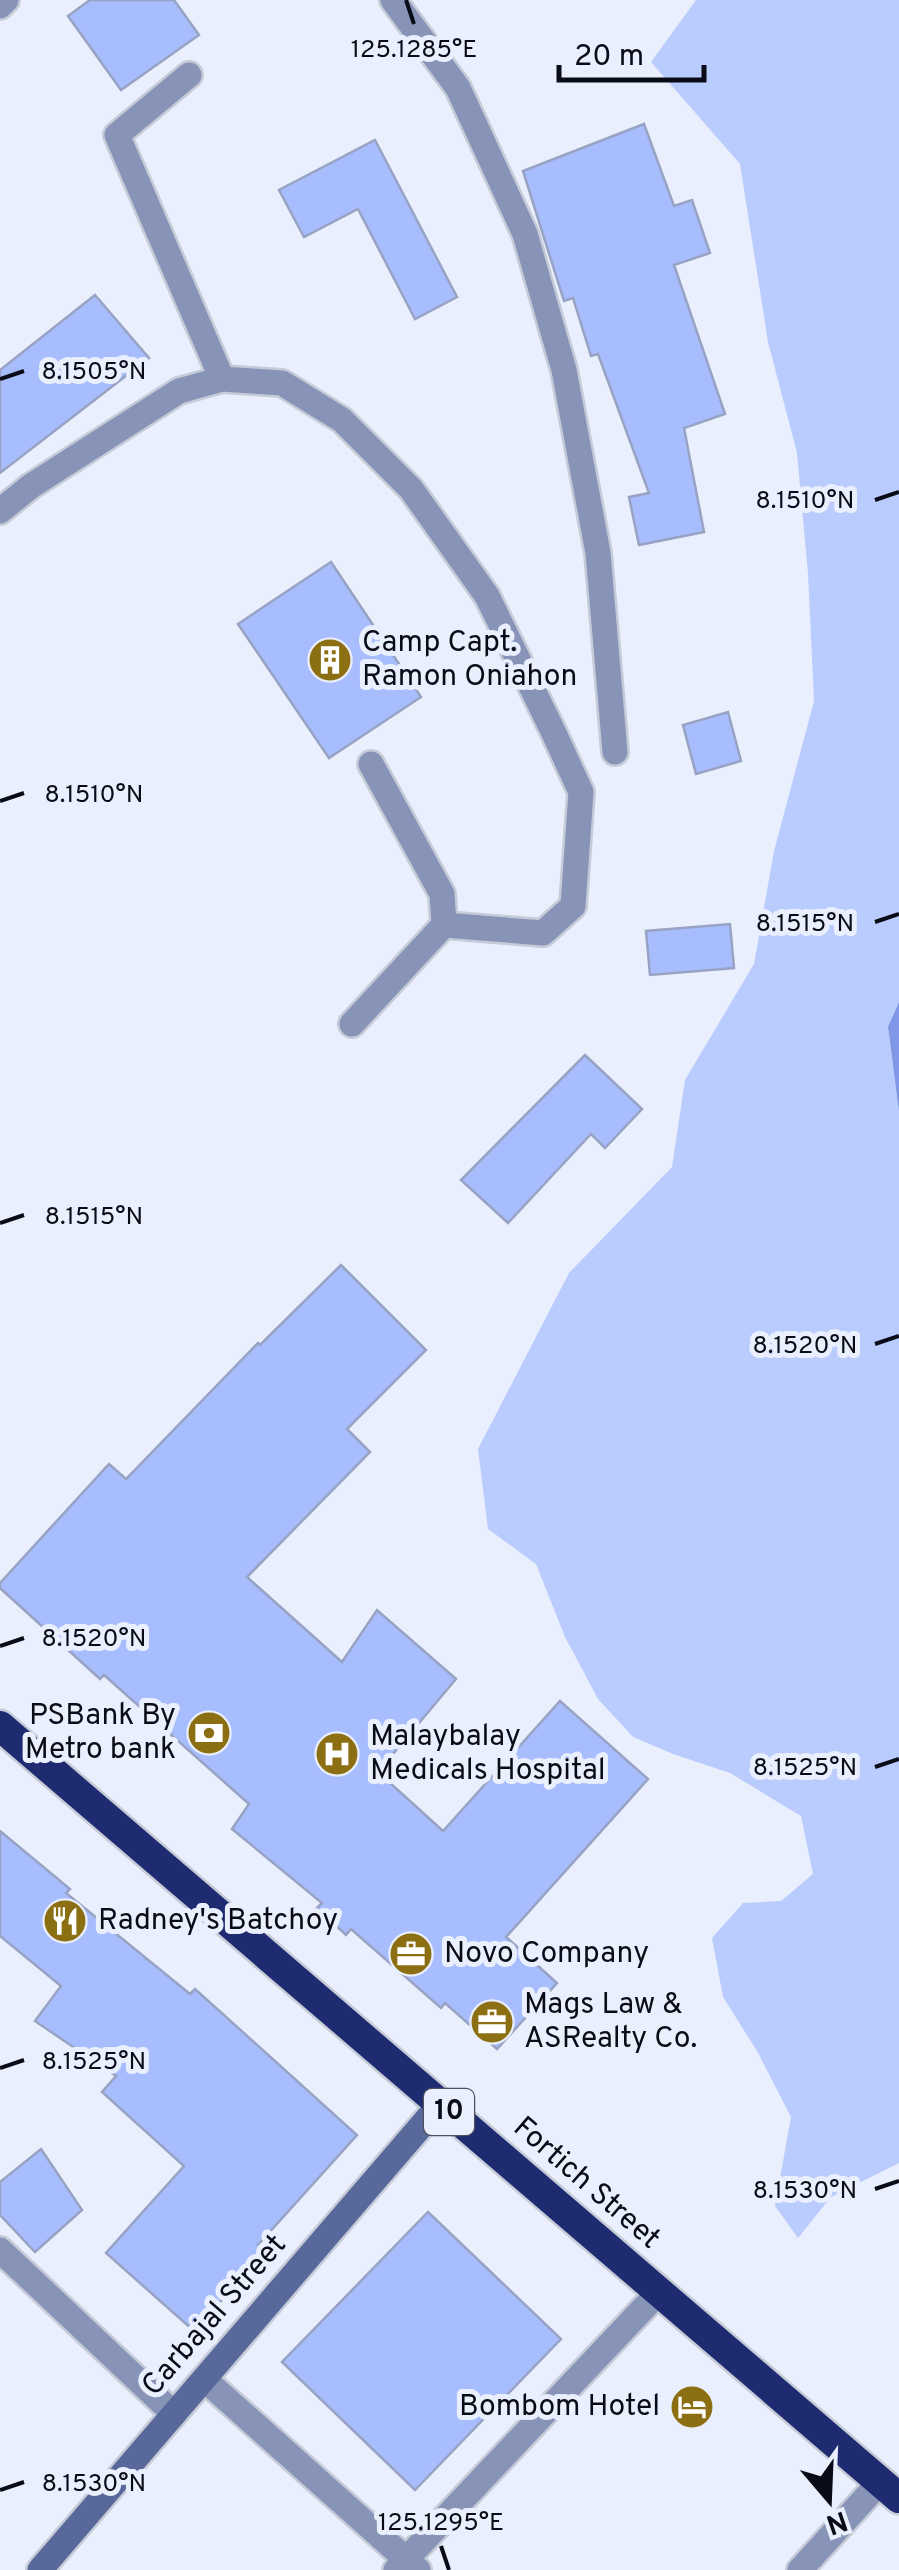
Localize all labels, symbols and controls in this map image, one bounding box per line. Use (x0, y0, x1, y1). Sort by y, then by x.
scale bar (559, 20, 704, 82)
text: 125.1285°E (351, 35, 477, 67)
text: 20 m (574, 39, 644, 76)
text: 8.1505°N (41, 357, 147, 389)
text: 8.1510°N (756, 486, 854, 518)
place label: Camp Capt. Ramon Oniahon (362, 625, 577, 696)
building icon: Camp Capt. Ramon Oniahon (307, 637, 353, 683)
text: 8.1510°N (45, 780, 143, 812)
text: 8.1515°N (756, 909, 854, 941)
text: 8.1515°N (45, 1202, 143, 1234)
text: 8.1520°N (753, 1331, 857, 1363)
text: 8.1520°N (42, 1624, 146, 1656)
place label: PSBank By Metro bank (25, 1698, 176, 1769)
bank icon: PSBank By Metro bank (186, 1710, 232, 1756)
place label: Malaybalay Medicals Hospital (370, 1719, 606, 1790)
hospital icon: Malaybalay Medicals Hospital (314, 1731, 360, 1777)
text: 8.1525°N (753, 1753, 857, 1785)
restaurant icon: Radney's Batchoy (42, 1898, 88, 1944)
place label: Radney's Batchoy (98, 1903, 338, 1940)
office icon: Novo Company (388, 1931, 434, 1977)
place label: Novo Company (444, 1936, 649, 1973)
place label: Mags Law & ASRealty Co. (524, 1987, 697, 2058)
office icon: Mags Law & ASRealty Co. (469, 1999, 515, 2045)
text: 8.1525°N (42, 2047, 146, 2079)
road number: 10 (424, 2089, 474, 2135)
street label: Fortich Street (505, 2110, 667, 2258)
text: 8.1530°N (753, 2176, 857, 2208)
street label: Carbajal Street (135, 2228, 295, 2404)
hotel icon: Bombom Hotel (669, 2384, 715, 2430)
place label: Bombom Hotel (459, 2389, 660, 2426)
north arrow (779, 2450, 879, 2550)
text: 8.1530°N (42, 2469, 146, 2501)
text: N (821, 2501, 852, 2541)
text: 125.1295°E (378, 2508, 504, 2540)

